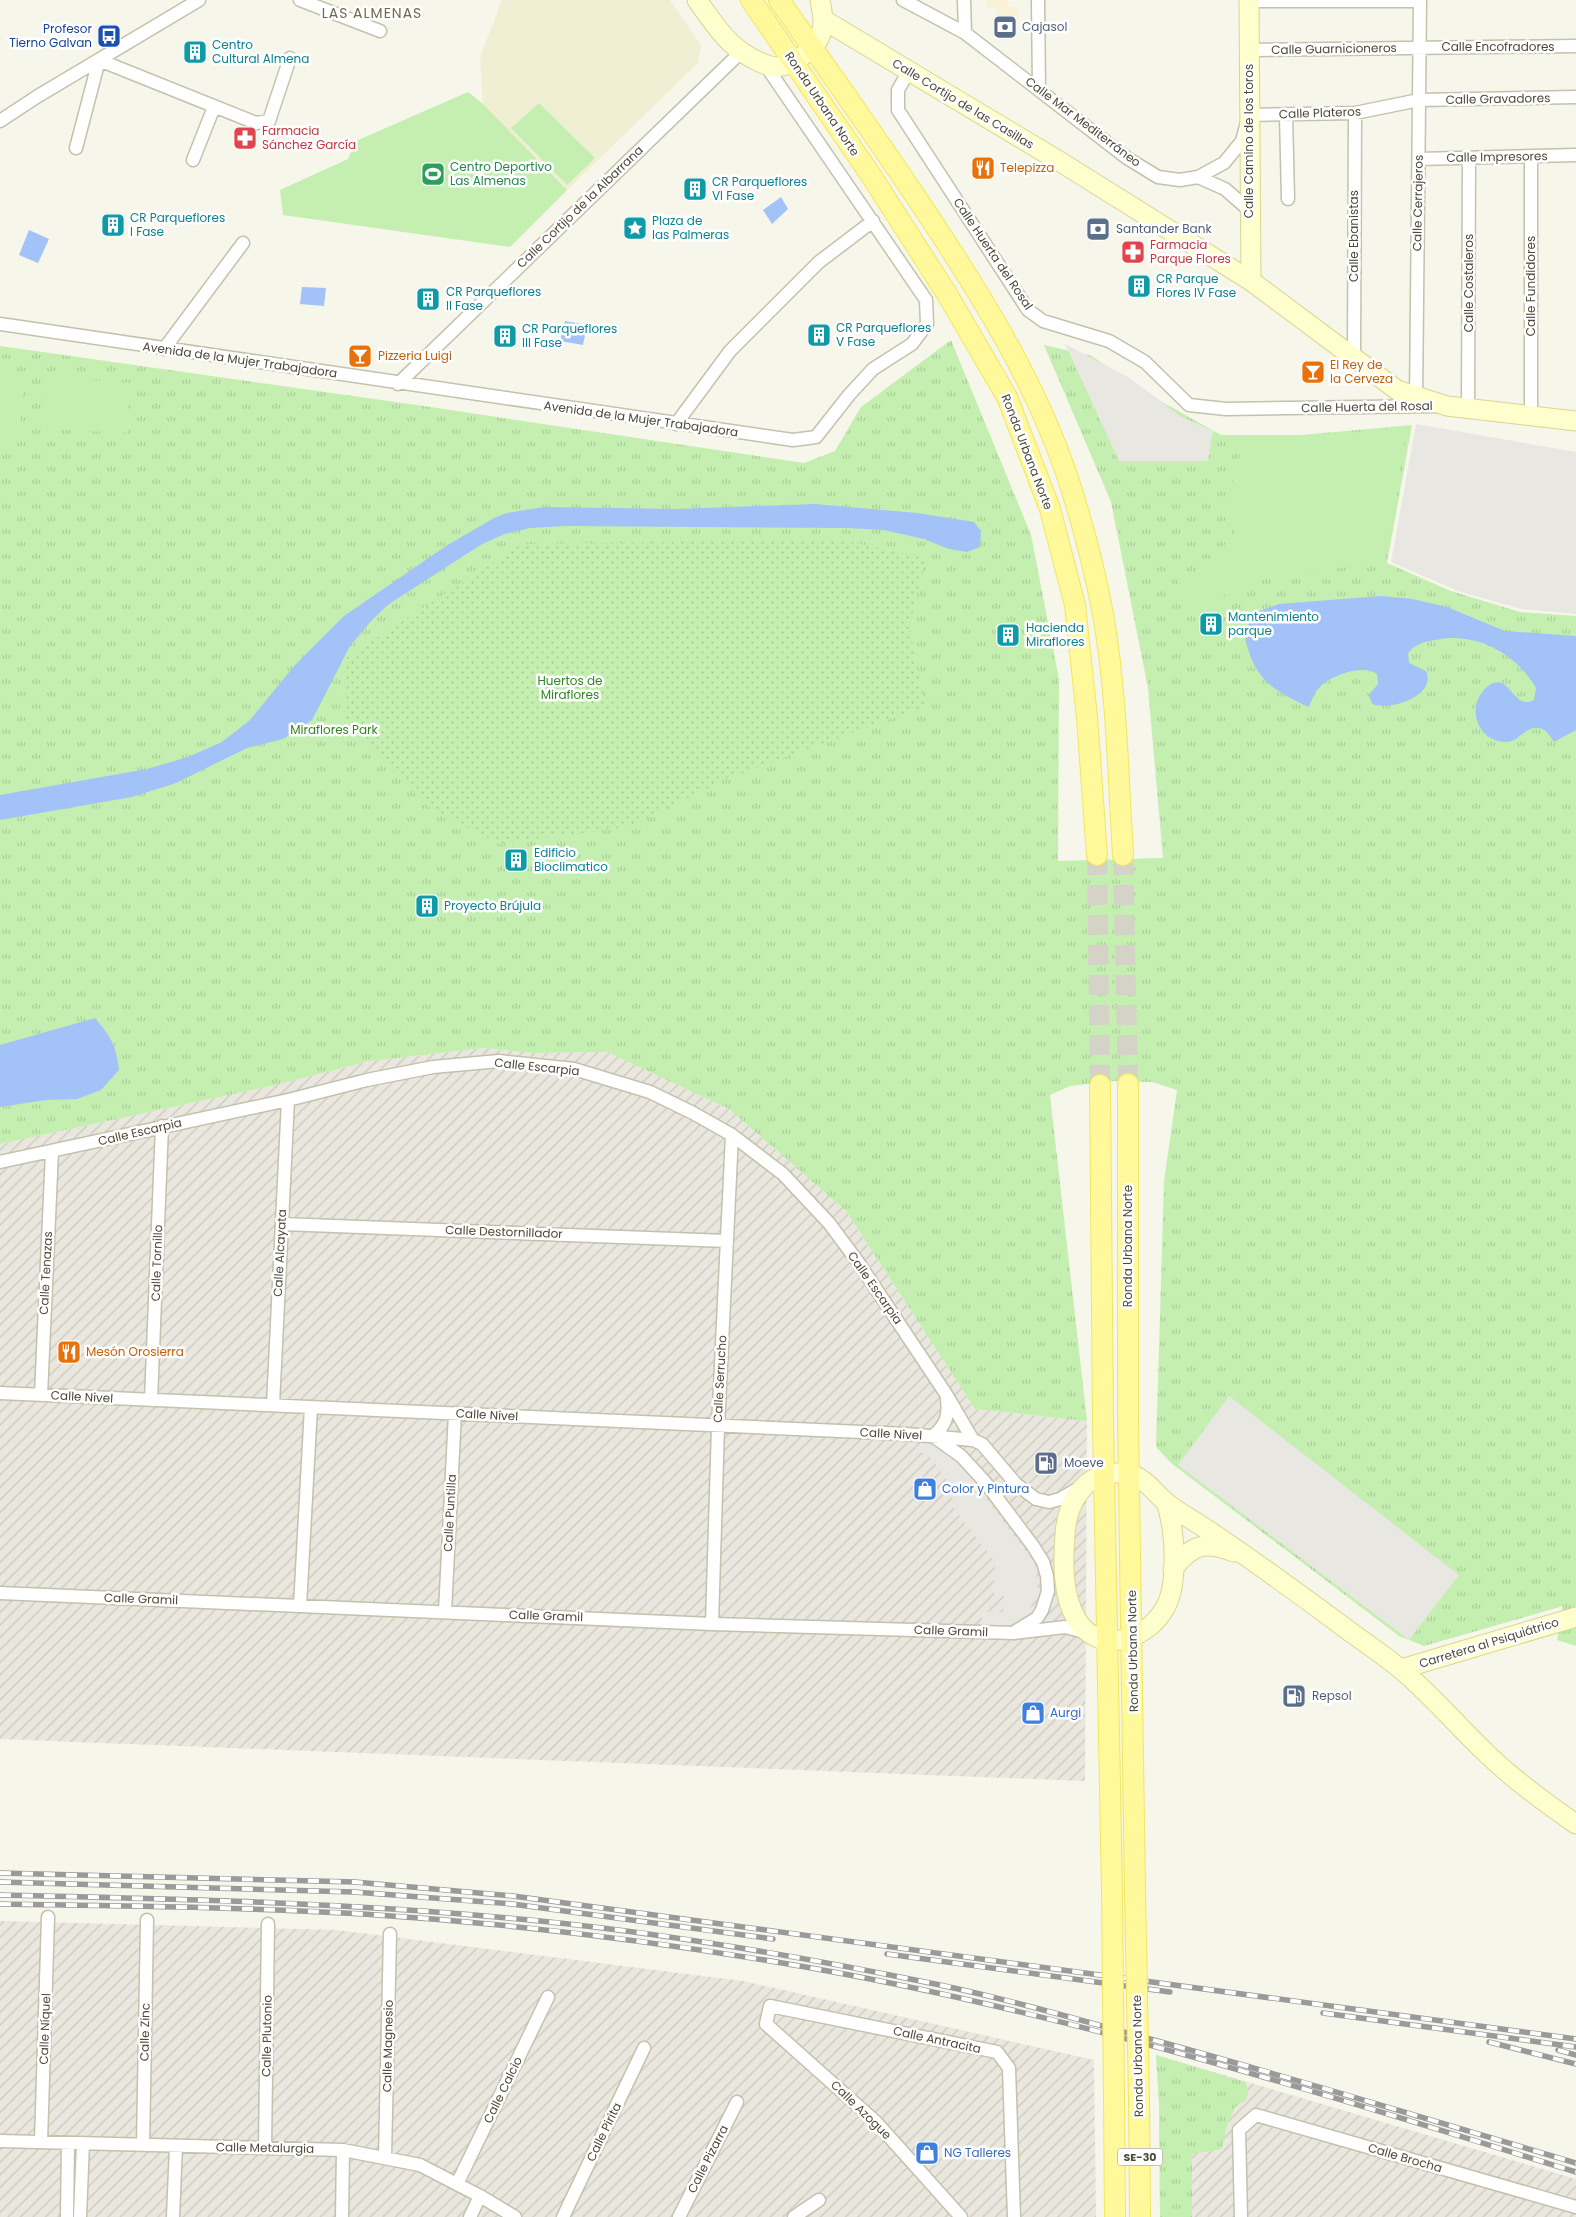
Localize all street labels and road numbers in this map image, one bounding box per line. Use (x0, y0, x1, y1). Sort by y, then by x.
street label: Calle Encofradores (1441, 38, 1555, 55)
street label: Calle Guarnicioneros (1271, 39, 1397, 58)
street label: Ronda Urbana Norte (781, 48, 864, 159)
street label: Calle Cortijo de las Casillas (889, 54, 1037, 153)
street label: Calle Camino de los toros (1240, 64, 1257, 218)
street label: Calle Mar Mediterráneo (1022, 73, 1145, 171)
street label: Calle Gravadores (1446, 89, 1550, 108)
street label: Calle Plateros (1279, 103, 1361, 122)
street label: Calle Cortijo de la Albarrana (513, 142, 647, 272)
street label: Calle Impresores (1446, 147, 1548, 166)
street label: Calle Cerrajeros (1408, 155, 1427, 251)
street label: Calle Ebanistas (1345, 190, 1362, 282)
street label: Calle Huerta del Rosal (950, 194, 1037, 313)
street label: Calle Costaleros (1460, 234, 1477, 332)
street label: Calle Fundidores (1522, 236, 1539, 336)
street label: Avenida de la Mujer Trabajadora (142, 337, 338, 382)
street label: Ronda Urbana Norte (998, 392, 1057, 512)
street label: Avenida de la Mujer Trabajadora (543, 396, 739, 441)
street label: Calle Huerta del Rosal (1301, 397, 1433, 416)
street label: Calle Escarpia (494, 1054, 580, 1079)
street label: Calle Escarpia (96, 1114, 183, 1149)
street label: Ronda Urbana Norte (1119, 1185, 1136, 1307)
street label: Calle Alcayata (269, 1209, 290, 1297)
street label: Calle Destornillador (445, 1221, 564, 1242)
street label: Calle Tornillo (147, 1224, 166, 1302)
street label: Calle Tenazas (35, 1231, 56, 1315)
street label: Calle Escarpia (844, 1248, 907, 1328)
street label: Calle Serrucho (709, 1334, 730, 1423)
street label: Calle Nivel (50, 1386, 114, 1407)
street label: Calle Nivel (455, 1404, 519, 1425)
street label: Calle Nivel (859, 1423, 923, 1444)
street label: Calle Puntilla (439, 1474, 460, 1552)
street label: Calle Gramil (104, 1589, 178, 1608)
street label: Ronda Urbana Norte (1123, 1590, 1142, 1712)
street label: Calle Gramil (509, 1606, 583, 1625)
street label: Carretera al Psiquiátrico (1417, 1613, 1561, 1672)
street label: Calle Gramil (914, 1621, 988, 1640)
street label: Calle Níquel (35, 1993, 54, 2065)
street label: Calle Plutonio (257, 1995, 276, 2077)
street label: Ronda Urbana Norte (1128, 1995, 1147, 2117)
street label: Calle Magnesio (378, 1999, 397, 2092)
street label: Calle Zinc (135, 2003, 154, 2061)
street label: Calle Antracita (892, 2022, 983, 2057)
street label: Calle Calcio (479, 2053, 526, 2126)
street label: Calle Azogue (827, 2076, 895, 2143)
street label: Calle Pirita (582, 2099, 625, 2164)
street label: Calle Pizarra (683, 2122, 732, 2196)
street label: Calle Metalurgia (216, 2138, 314, 2157)
street label: Calle Brocha (1366, 2139, 1444, 2176)
road number: SE-30 (1118, 2148, 1162, 2166)

